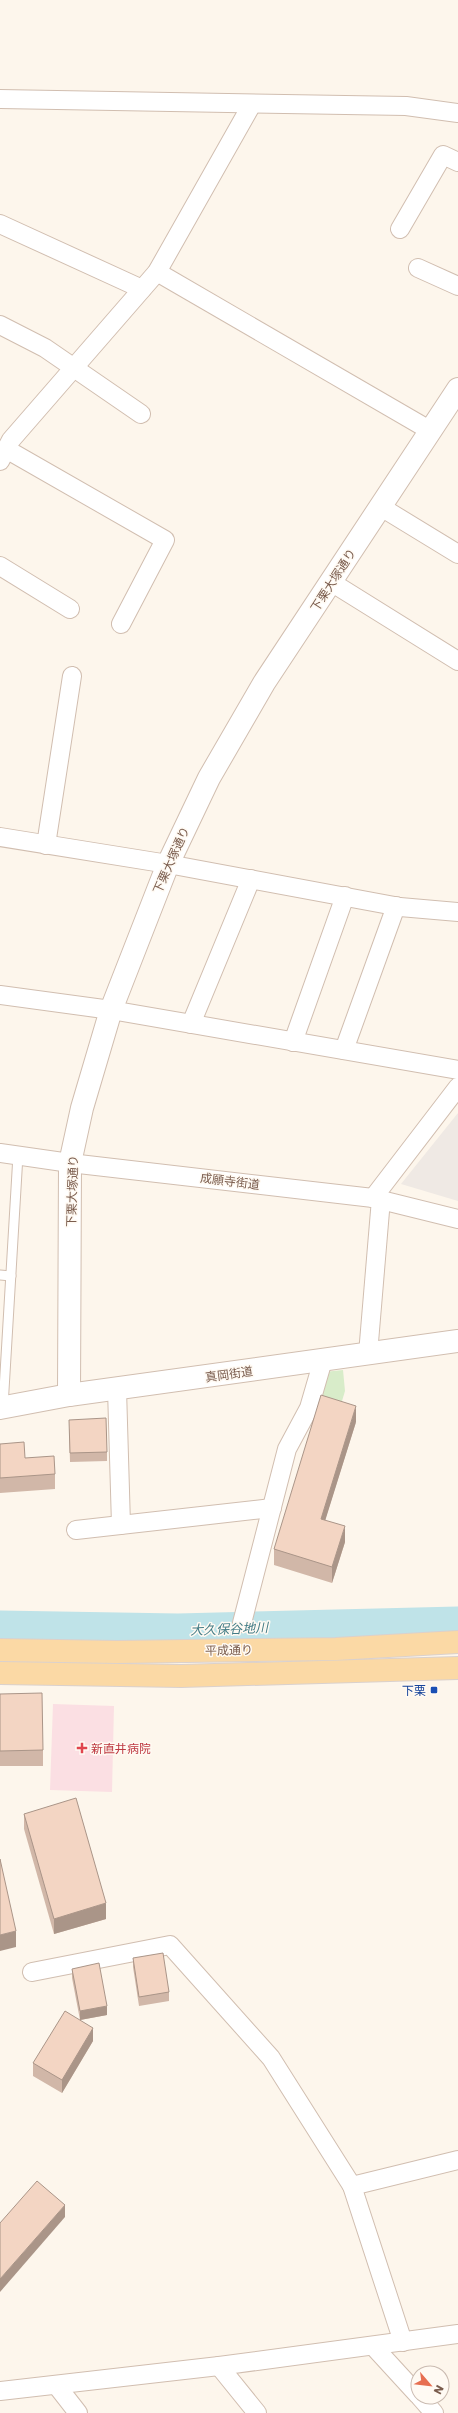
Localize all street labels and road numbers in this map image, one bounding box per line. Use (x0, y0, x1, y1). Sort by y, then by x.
street label: 下栗大塚通り (306, 545, 360, 615)
street label: 下栗大塚通り (149, 824, 193, 896)
street label: 下栗大塚通り (62, 1155, 82, 1227)
street label: 成願寺街道 (199, 1169, 261, 1193)
street label: 真岡街道 (204, 1362, 254, 1386)
street label: 平成通り (205, 1641, 253, 1659)

